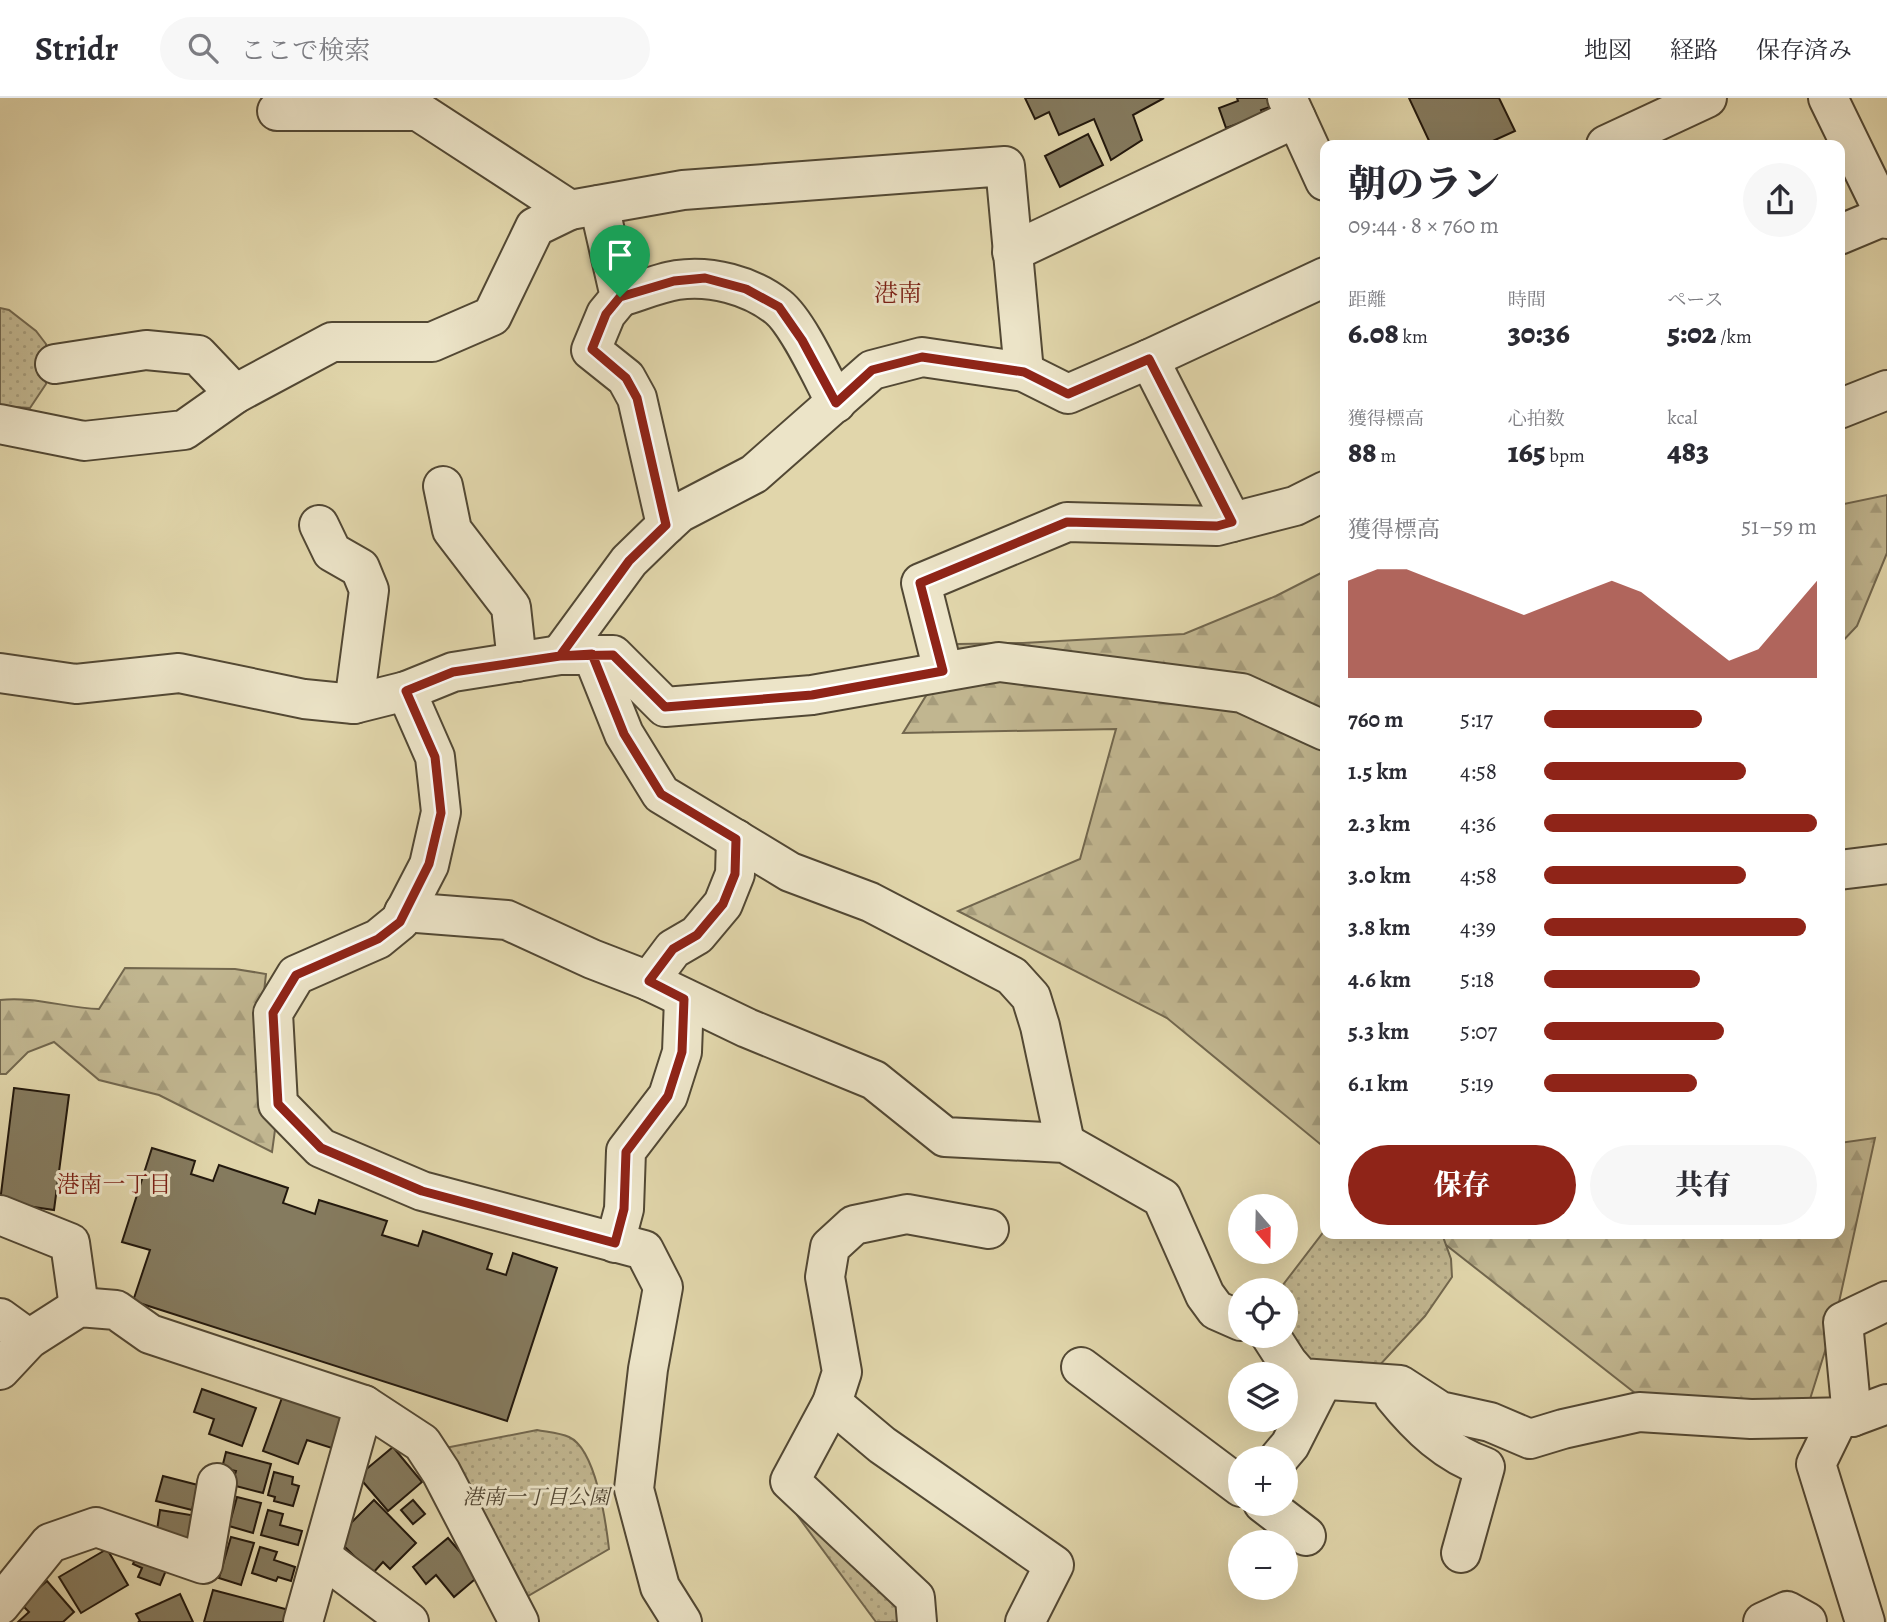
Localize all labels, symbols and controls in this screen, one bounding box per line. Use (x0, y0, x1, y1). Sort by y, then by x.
search box (160, 17, 650, 80)
text: Stridr (35, 26, 118, 71)
icon: search (184, 29, 222, 67)
text: ここで検索 (240, 33, 370, 68)
text: 地図 (1584, 34, 1632, 66)
text: 経路 (1670, 34, 1718, 66)
text: 保存済み (1756, 34, 1852, 66)
text: 朝のラン (1348, 158, 1500, 210)
button: share (1743, 163, 1817, 237)
text: 09:44 · 8 × 760 m (1348, 210, 1499, 241)
pin (590, 225, 650, 297)
icon: arrive (601, 236, 639, 274)
district label: 港南 (874, 277, 922, 309)
text: 距離 (1348, 287, 1386, 313)
text: 時間 (1508, 287, 1546, 313)
text: ペース (1667, 287, 1723, 313)
text: 6.08 (1348, 313, 1399, 353)
text: 30:36 (1508, 313, 1570, 353)
text: 5:02 (1667, 313, 1716, 353)
text: km (1399, 324, 1428, 350)
text: /km (1716, 324, 1752, 350)
text: kcal (1667, 405, 1698, 431)
text: 獲得標高 (1348, 406, 1424, 432)
text: 心拍数 (1508, 406, 1565, 432)
text: 483 (1667, 431, 1709, 471)
text: 88 (1348, 432, 1377, 472)
text: 165 (1508, 432, 1546, 472)
text: m (1377, 443, 1396, 469)
text: bpm (1546, 443, 1585, 469)
text: 51–59 m (1741, 511, 1817, 542)
text: 獲得標高 (1348, 514, 1440, 545)
text: 760 m (1348, 704, 1403, 735)
text: 5:17 (1460, 704, 1493, 735)
text: 1.5 km (1348, 756, 1408, 787)
text: 4:58 (1460, 756, 1497, 787)
text: 2.3 km (1348, 808, 1411, 839)
text: 4:36 (1460, 808, 1496, 839)
text: 3.0 km (1348, 860, 1411, 891)
text: 4:58 (1460, 860, 1497, 891)
text: 3.8 km (1348, 912, 1410, 943)
text: 4:39 (1460, 912, 1496, 943)
text: 4.6 km (1348, 964, 1411, 995)
text: 5:18 (1460, 964, 1494, 995)
text: 5.3 km (1348, 1016, 1409, 1047)
text: 5:07 (1460, 1016, 1497, 1047)
text: 6.1 km (1348, 1068, 1408, 1099)
text: 5:19 (1460, 1068, 1494, 1099)
button: 保存 (1348, 1145, 1576, 1225)
button: 共有 (1590, 1145, 1817, 1225)
district label: 港南一丁目 (57, 1169, 172, 1200)
north arrow (1228, 1194, 1298, 1264)
map controls (1228, 1194, 1298, 1600)
button: locate (1228, 1278, 1298, 1348)
button: layers (1228, 1362, 1298, 1432)
button: + (1228, 1446, 1298, 1516)
park label: 港南一丁目公園 (463, 1483, 612, 1511)
button: − (1228, 1530, 1298, 1600)

